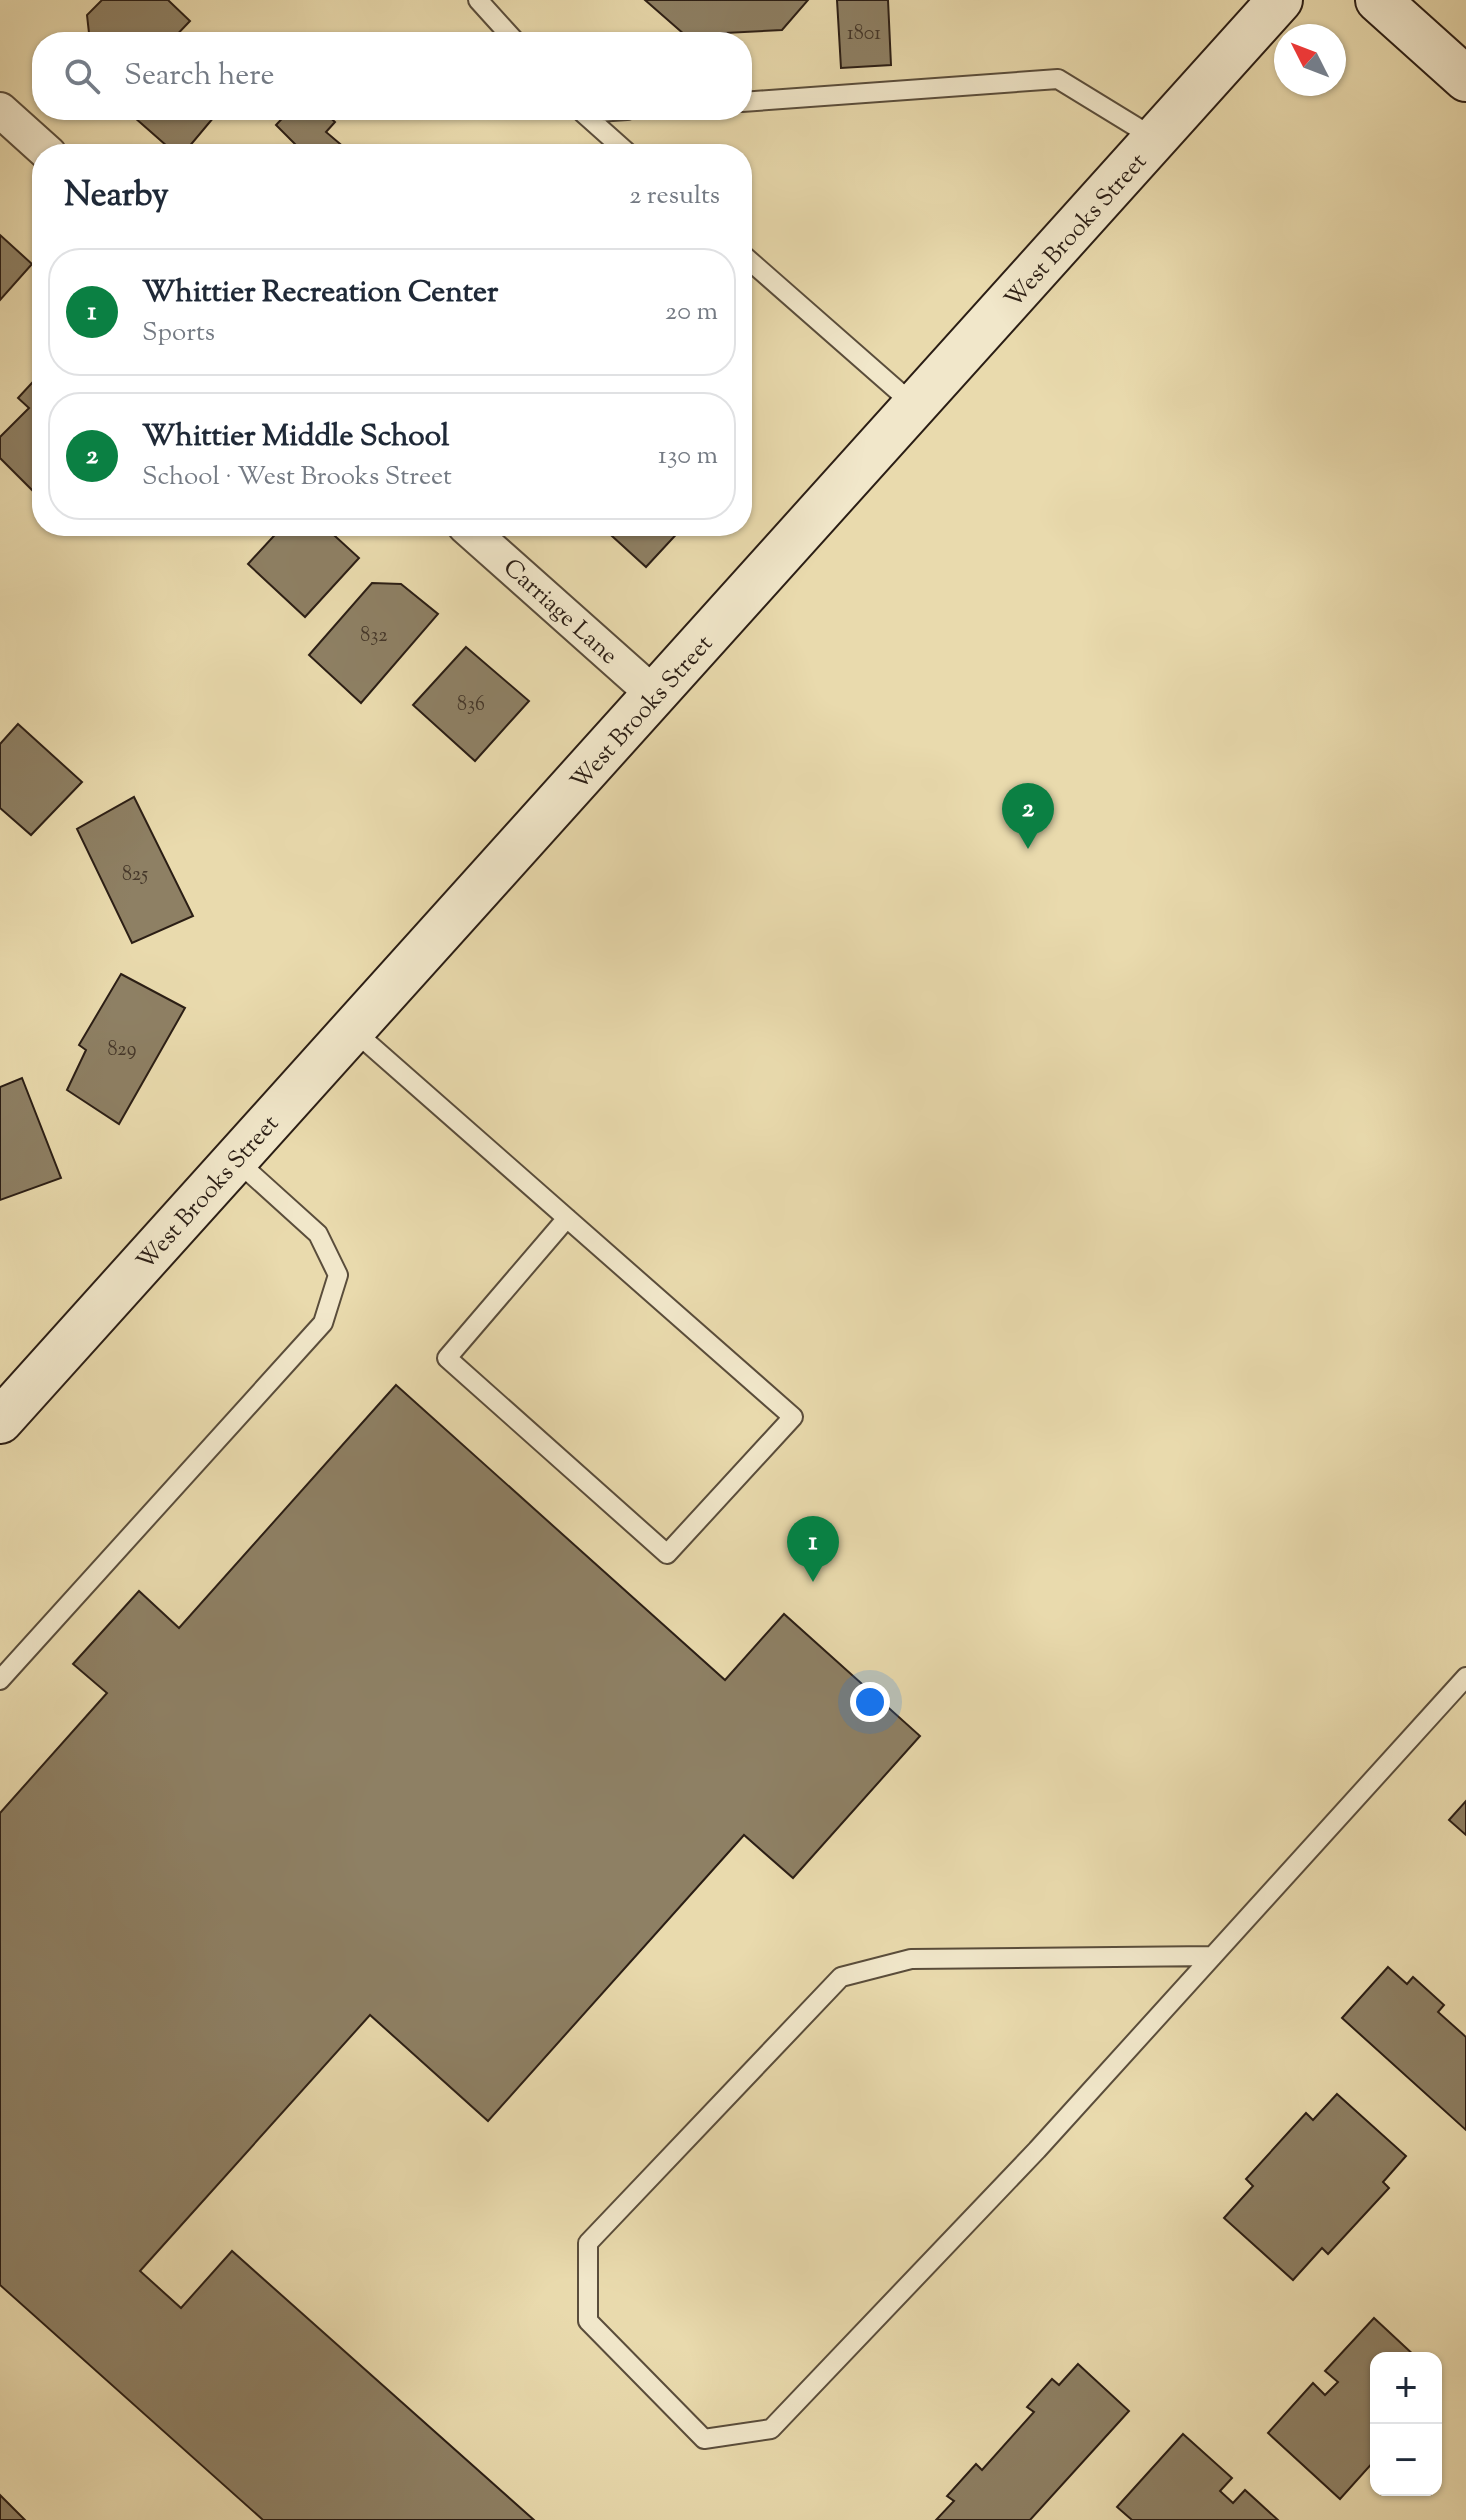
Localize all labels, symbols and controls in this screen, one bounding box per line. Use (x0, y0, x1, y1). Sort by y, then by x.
house number: 1801 (847, 20, 881, 49)
north arrow (1274, 24, 1346, 96)
search box (32, 32, 752, 120)
icon: search (60, 54, 104, 98)
text: Search here (124, 55, 274, 98)
street label: West Brooks Street (998, 146, 1155, 316)
text: Nearby (64, 172, 169, 221)
text: 2 results (629, 178, 720, 215)
text: Whittier Recreation Center (142, 272, 498, 315)
text: 1 (88, 294, 96, 331)
text: 20 m (665, 294, 718, 331)
text: Sports (142, 315, 215, 352)
text: Whittier Middle School (142, 416, 449, 459)
text: 2 (86, 438, 98, 475)
text: 130 m (658, 438, 718, 475)
text: School · West Brooks Street (142, 459, 452, 496)
street label: Carriage Lane (495, 552, 624, 673)
house number: 832 (360, 622, 388, 651)
street label: West Brooks Street (564, 628, 721, 798)
house number: 836 (457, 691, 485, 720)
pin: 2 (1002, 783, 1054, 849)
house number: 825 (122, 861, 148, 890)
house number: 829 (108, 1036, 136, 1065)
street label: West Brooks Street (130, 1108, 287, 1278)
pin: 1 (787, 1516, 839, 1582)
your location (850, 1682, 890, 1722)
map controls (1370, 2352, 1442, 2496)
button: + (1370, 2352, 1442, 2424)
button: − (1370, 2424, 1442, 2496)

